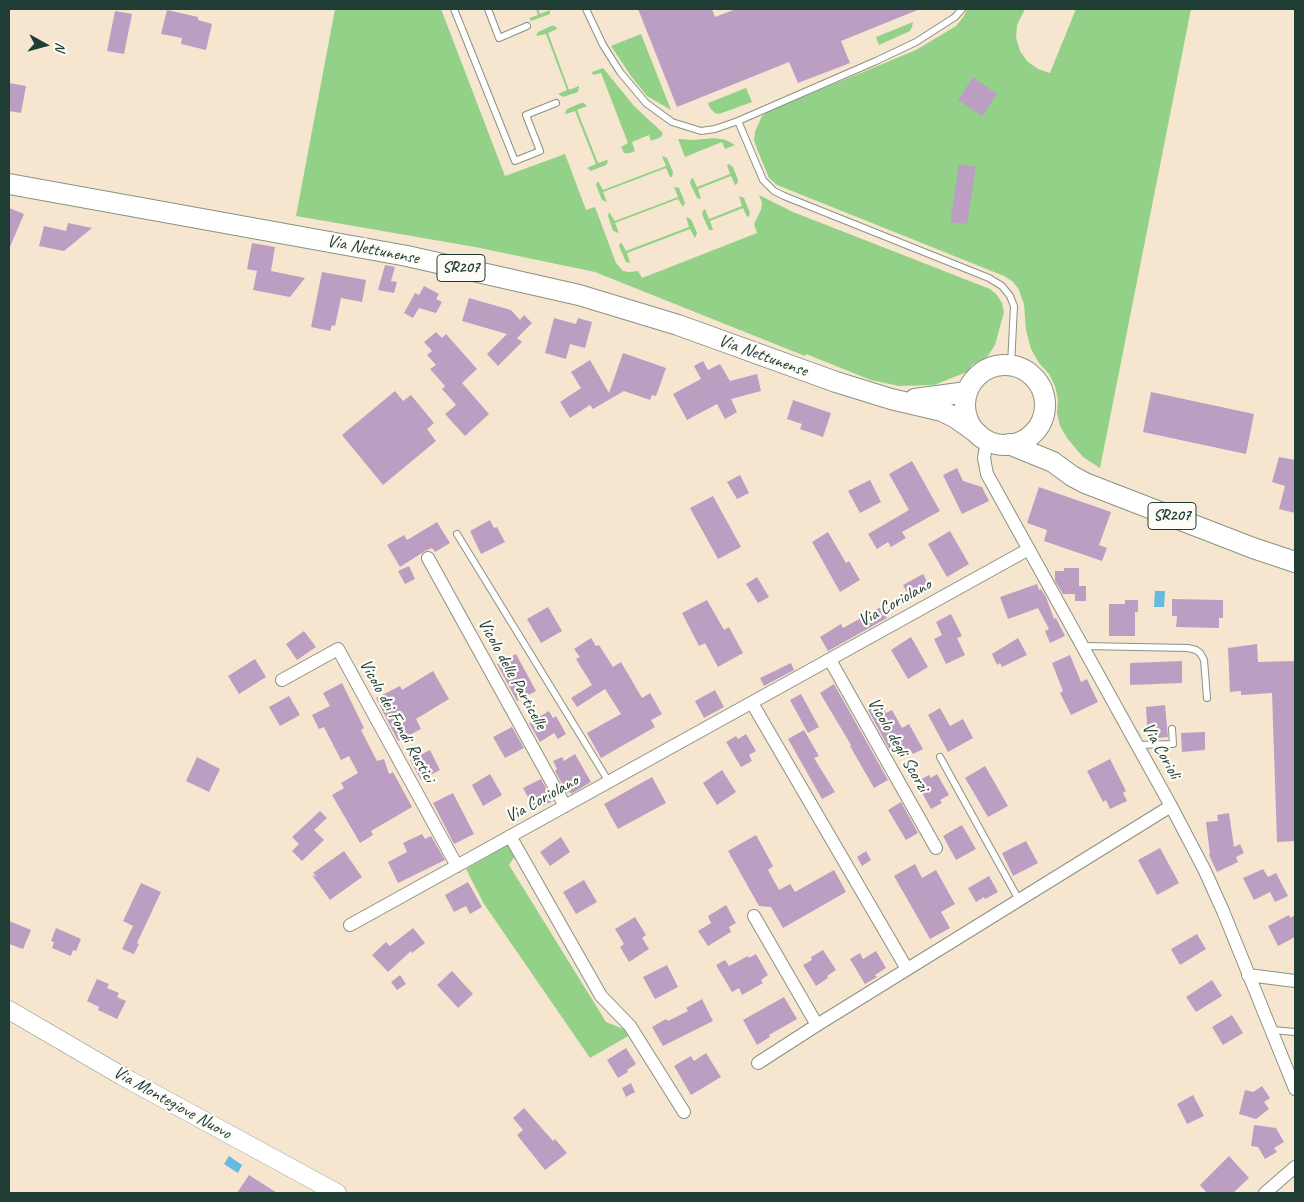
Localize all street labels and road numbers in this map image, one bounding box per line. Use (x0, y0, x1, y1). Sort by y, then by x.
street label: Via Nettunense (325, 231, 421, 269)
road number: SR207 (437, 254, 485, 282)
street label: Via Nettunense (716, 330, 810, 382)
road number: SR207 (1148, 502, 1196, 530)
street label: Via Coriolano (855, 574, 935, 632)
street label: Vicolo delle Particelle (473, 615, 551, 733)
street label: Vicolo dei Fondi Rustici (354, 656, 440, 786)
street label: Vicolo degli Scorzi (862, 694, 934, 796)
street label: Via Corioli (1137, 719, 1185, 783)
street label: Via Coriolano (502, 770, 582, 828)
street label: Via Montegiove Nuovo (109, 1062, 235, 1144)

